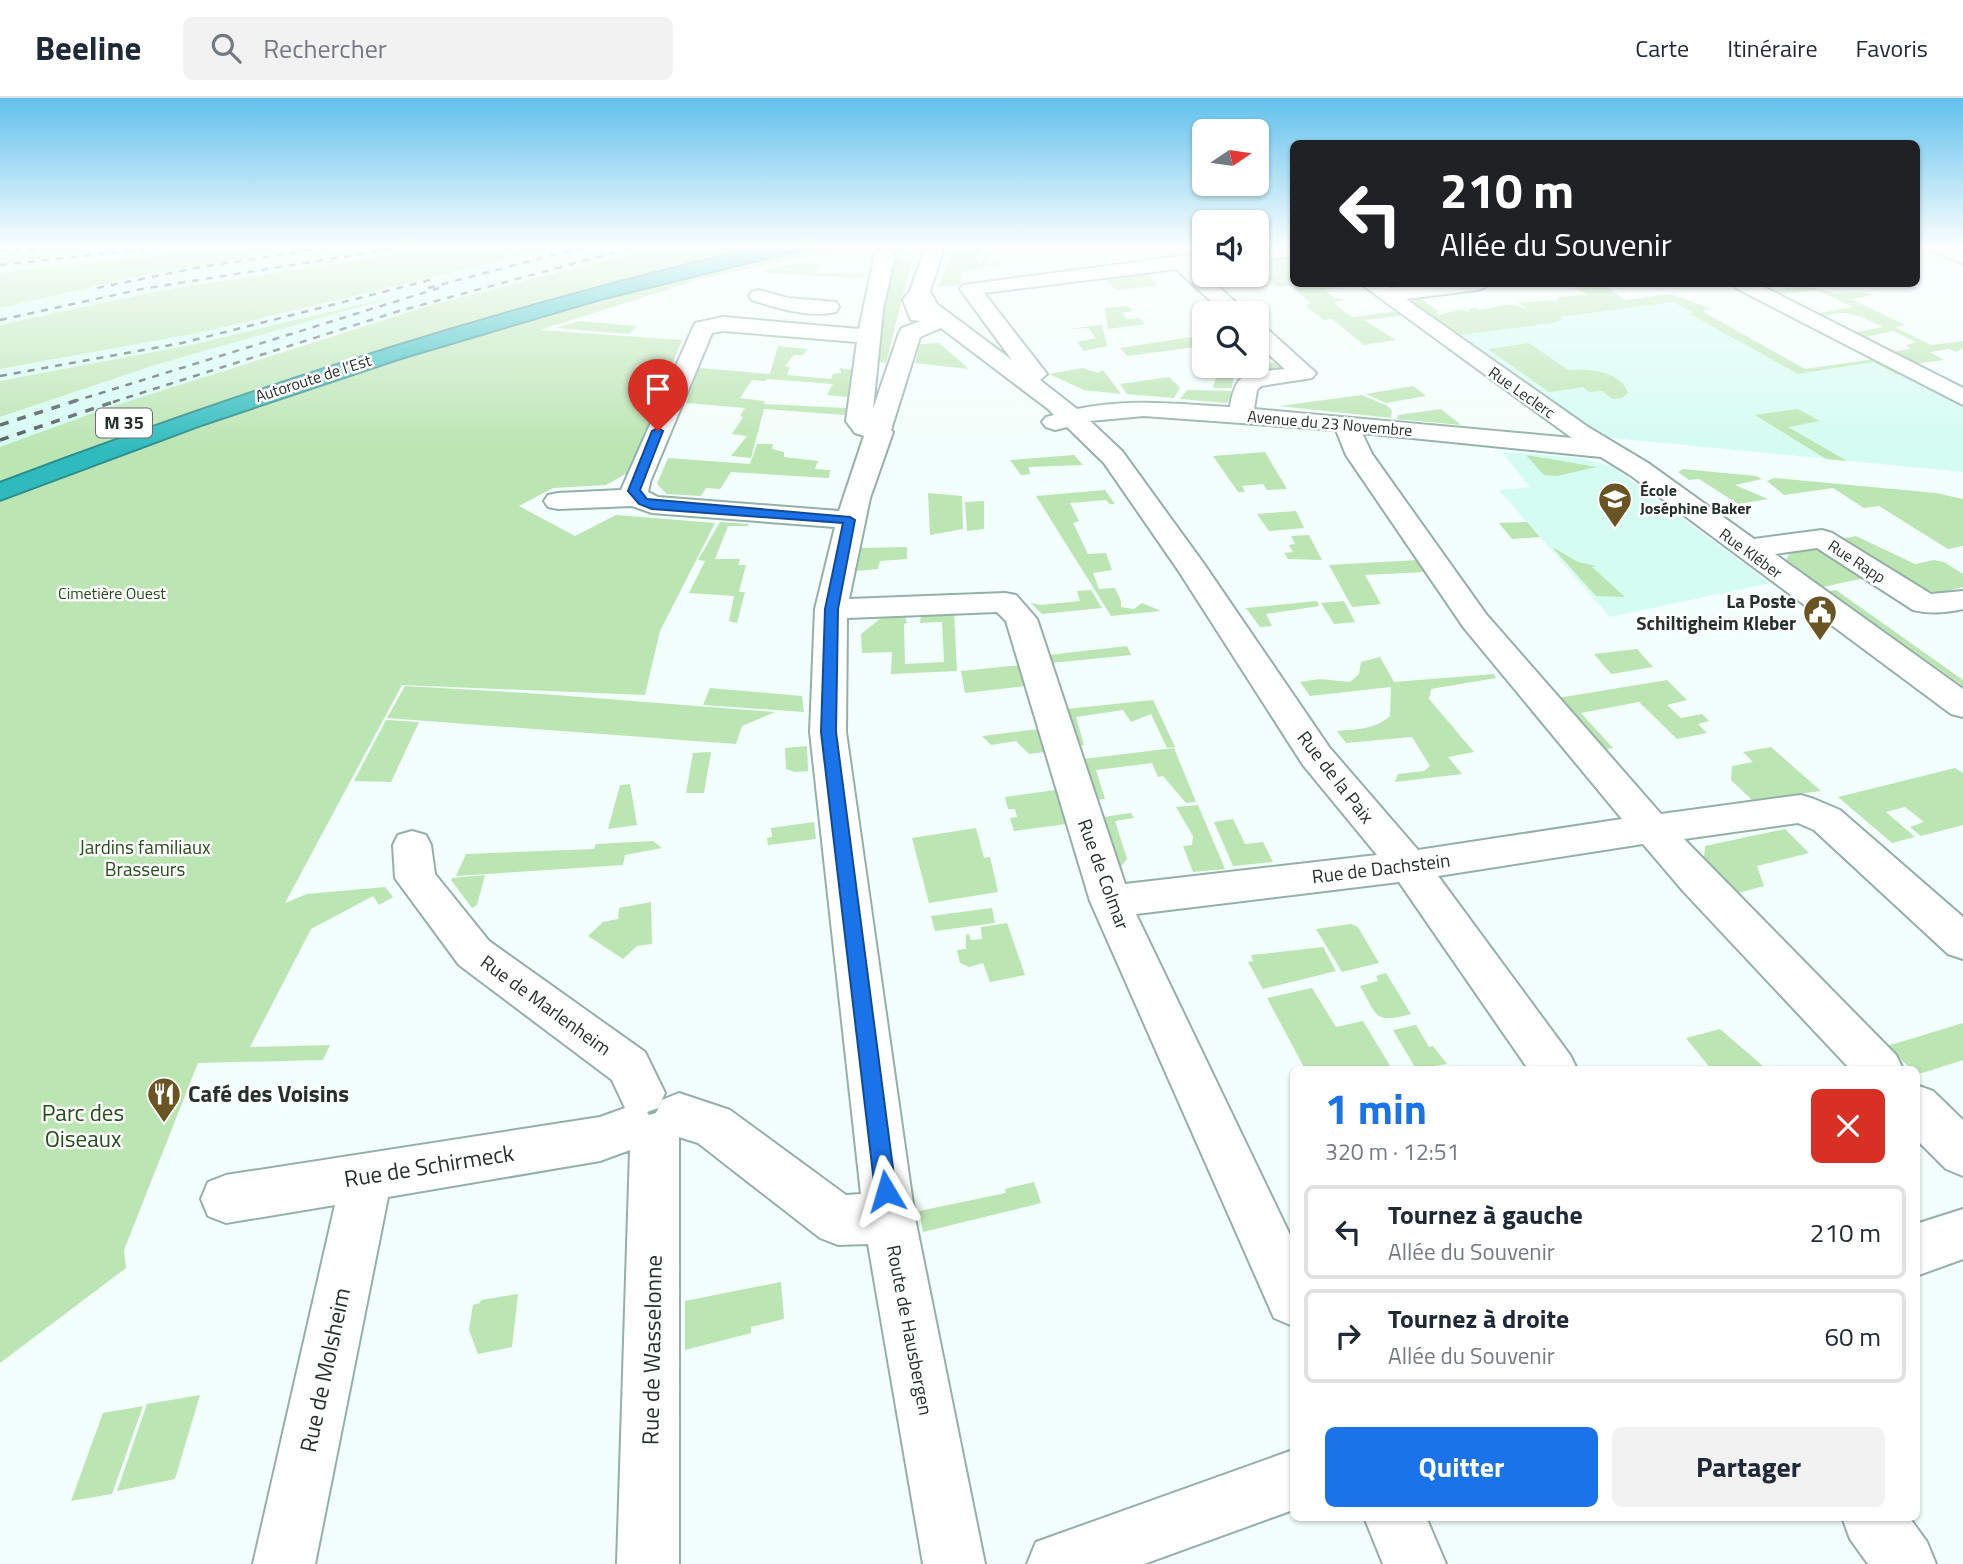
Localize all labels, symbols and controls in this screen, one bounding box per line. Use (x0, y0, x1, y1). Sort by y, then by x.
search box (183, 17, 673, 80)
text: Beeline (35, 23, 141, 73)
icon: search (207, 29, 245, 67)
text: Rechercher (263, 29, 387, 68)
text: Carte (1635, 30, 1689, 66)
text: Itinéraire (1727, 30, 1818, 66)
text: Favoris (1856, 30, 1928, 66)
north arrow (1192, 119, 1269, 196)
map controls (1192, 119, 1269, 378)
text: 210 m (1440, 152, 1574, 227)
icon: left (1325, 168, 1416, 259)
button: sound (1192, 210, 1269, 287)
text: Allée du Souvenir (1440, 220, 1672, 268)
button: search (1192, 301, 1269, 378)
street label: Autoroute de l’Est (252, 348, 374, 408)
pin (628, 359, 688, 431)
street label: Rue Leclerc (1484, 360, 1560, 424)
icon: arrive (639, 370, 677, 408)
street label: Avenue du 23 Novembre (1247, 404, 1413, 442)
road number: M 35 (96, 408, 152, 438)
place label: École Joséphine Baker (1640, 478, 1751, 520)
school or university icon: École Joséphine Baker (1596, 480, 1634, 529)
street label: Rue Kléber (1714, 522, 1788, 584)
street label: Rue Rapp (1823, 533, 1891, 589)
park label: Cimetière Ouest (58, 581, 166, 605)
place label: La Poste Schiltigheim Kleber (1636, 586, 1796, 637)
public building icon: La Poste Schiltigheim Kleber (1801, 593, 1839, 642)
street label: Rue de la Paix (1291, 724, 1382, 830)
street label: Rue de Colmar (1071, 814, 1138, 934)
park label: Jardins familiaux Brasseurs (79, 832, 211, 883)
street label: Rue de Dachstein (1310, 845, 1452, 890)
street label: Rue de Marlenheim (475, 947, 618, 1062)
restaurant icon: Café des Voisins (145, 1075, 183, 1124)
place label: Café des Voisins (188, 1076, 349, 1111)
text: 1 min (1325, 1076, 1427, 1140)
button: close (1811, 1089, 1885, 1163)
park label: Parc des Oiseaux (42, 1095, 124, 1156)
text: 320 m · 12:51 (1325, 1134, 1460, 1169)
street label: Rue de Schirmeck (341, 1135, 516, 1196)
position arrow (849, 1154, 923, 1228)
text: Tournez à gauche (1388, 1195, 1583, 1234)
icon: left (1329, 1213, 1367, 1251)
text: 210 m (1810, 1213, 1881, 1252)
text: Allée du Souvenir (1388, 1234, 1555, 1269)
street label: Route de Hausbergen (880, 1242, 941, 1417)
street label: Rue de Wasselonne (632, 1255, 671, 1445)
street label: Rue de Molsheim (290, 1284, 359, 1455)
text: Tournez à droite (1388, 1299, 1569, 1338)
icon: right (1329, 1317, 1367, 1355)
text: 60 m (1824, 1317, 1881, 1356)
text: Allée du Souvenir (1388, 1338, 1555, 1373)
button: Quitter (1325, 1427, 1598, 1507)
button: Partager (1612, 1427, 1885, 1507)

